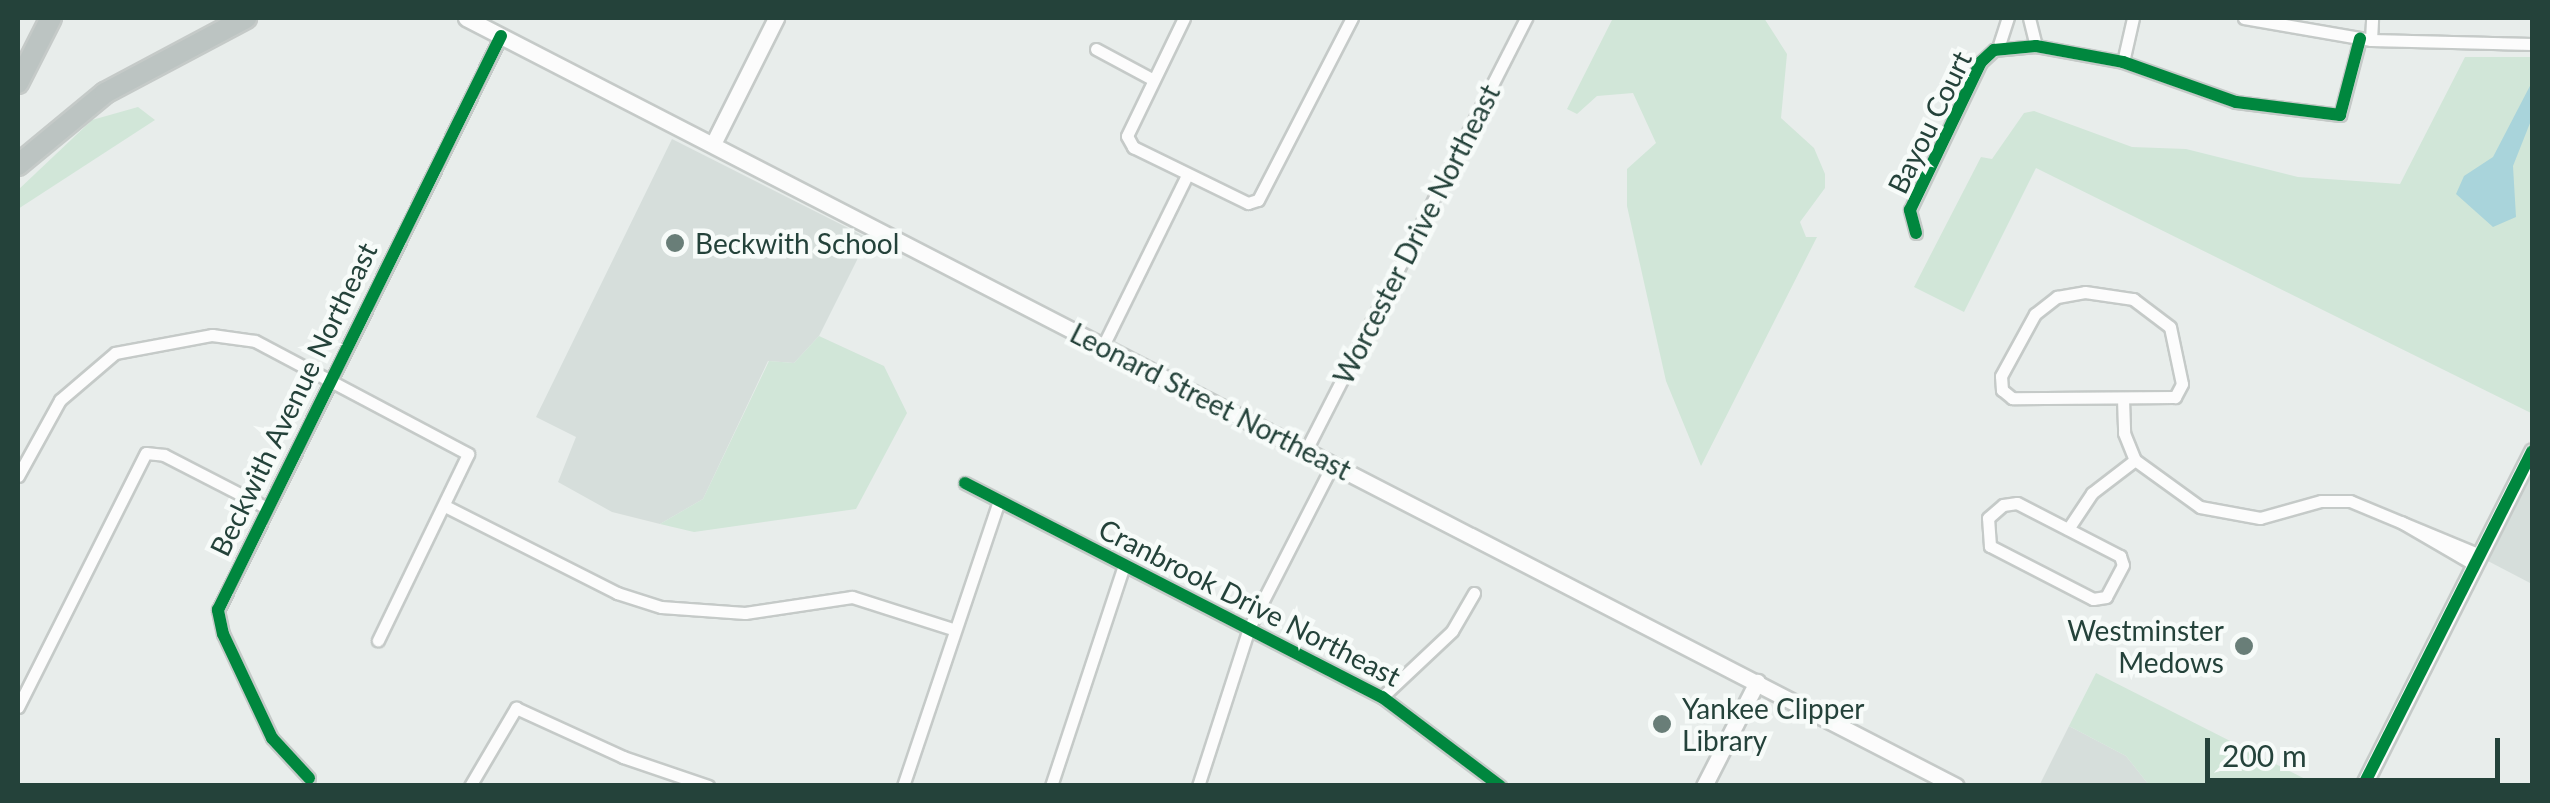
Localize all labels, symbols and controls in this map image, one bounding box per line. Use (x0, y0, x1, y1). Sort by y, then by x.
street label: Bayou Court (1880, 45, 1978, 199)
street label: Worcester Drive Northeast (1326, 78, 1506, 390)
place label: Beckwith School (695, 226, 899, 260)
marker: Beckwith School (664, 232, 686, 254)
street label: Beckwith Avenue Northeast (202, 236, 384, 562)
street label: Leonard Street Northeast (1065, 316, 1357, 486)
street label: Cranbrook Drive Northeast (1094, 511, 1406, 693)
place label: Westminster Medows (2067, 613, 2224, 679)
marker: Westminster Medows (2233, 635, 2255, 657)
place label: Yankee Clipper Library (1682, 691, 1864, 757)
marker: Yankee Clipper Library (1651, 713, 1673, 735)
scale bar (2210, 718, 2505, 780)
text: 200 m (2222, 737, 2307, 773)

